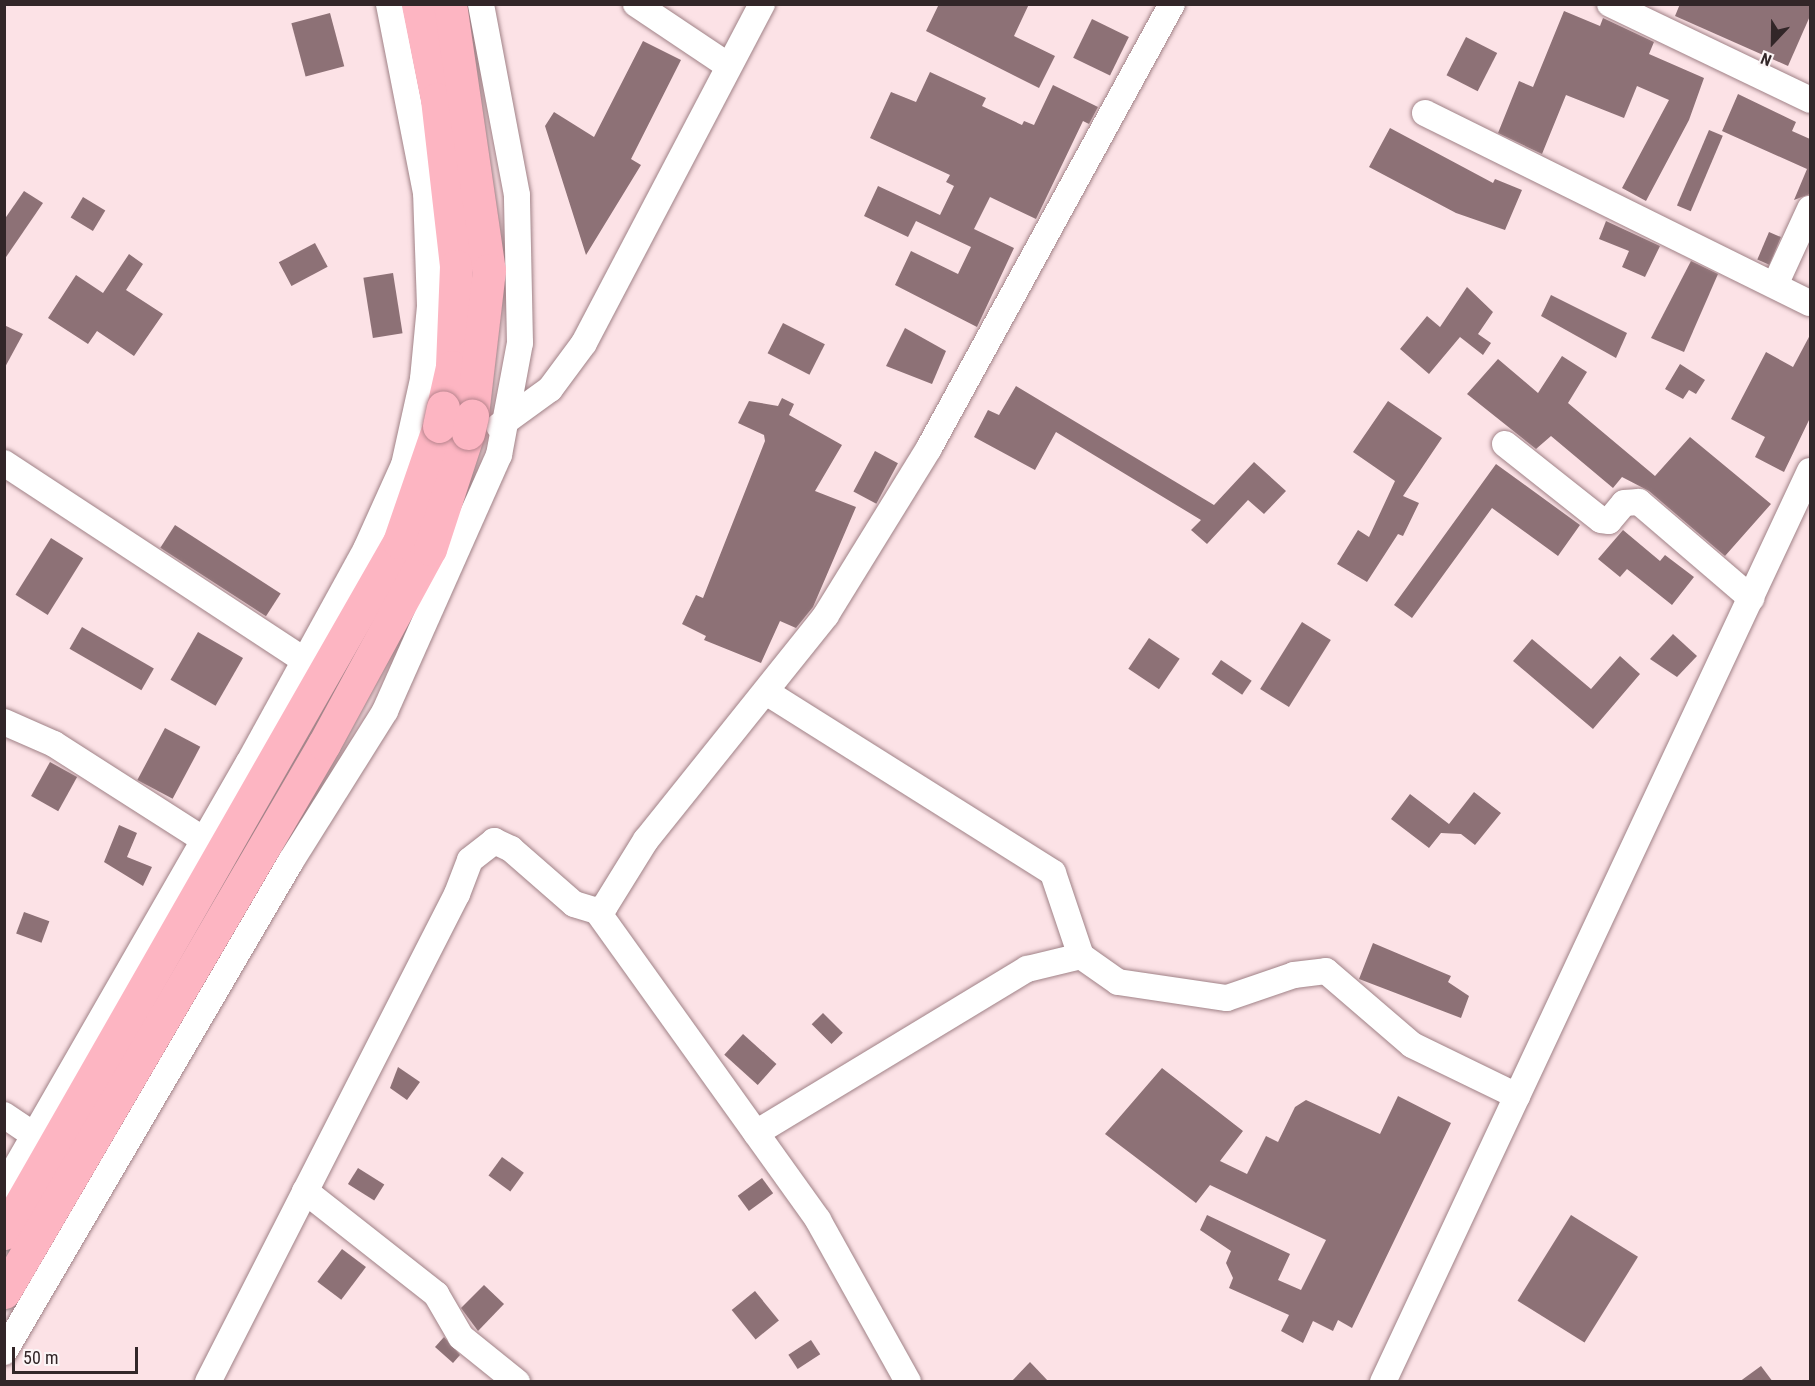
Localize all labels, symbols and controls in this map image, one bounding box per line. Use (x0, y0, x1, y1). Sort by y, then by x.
north arrow (1743, 12, 1803, 72)
text: N (1758, 49, 1774, 70)
scale bar (15, 1335, 141, 1373)
text: 50 m (23, 1347, 58, 1368)

